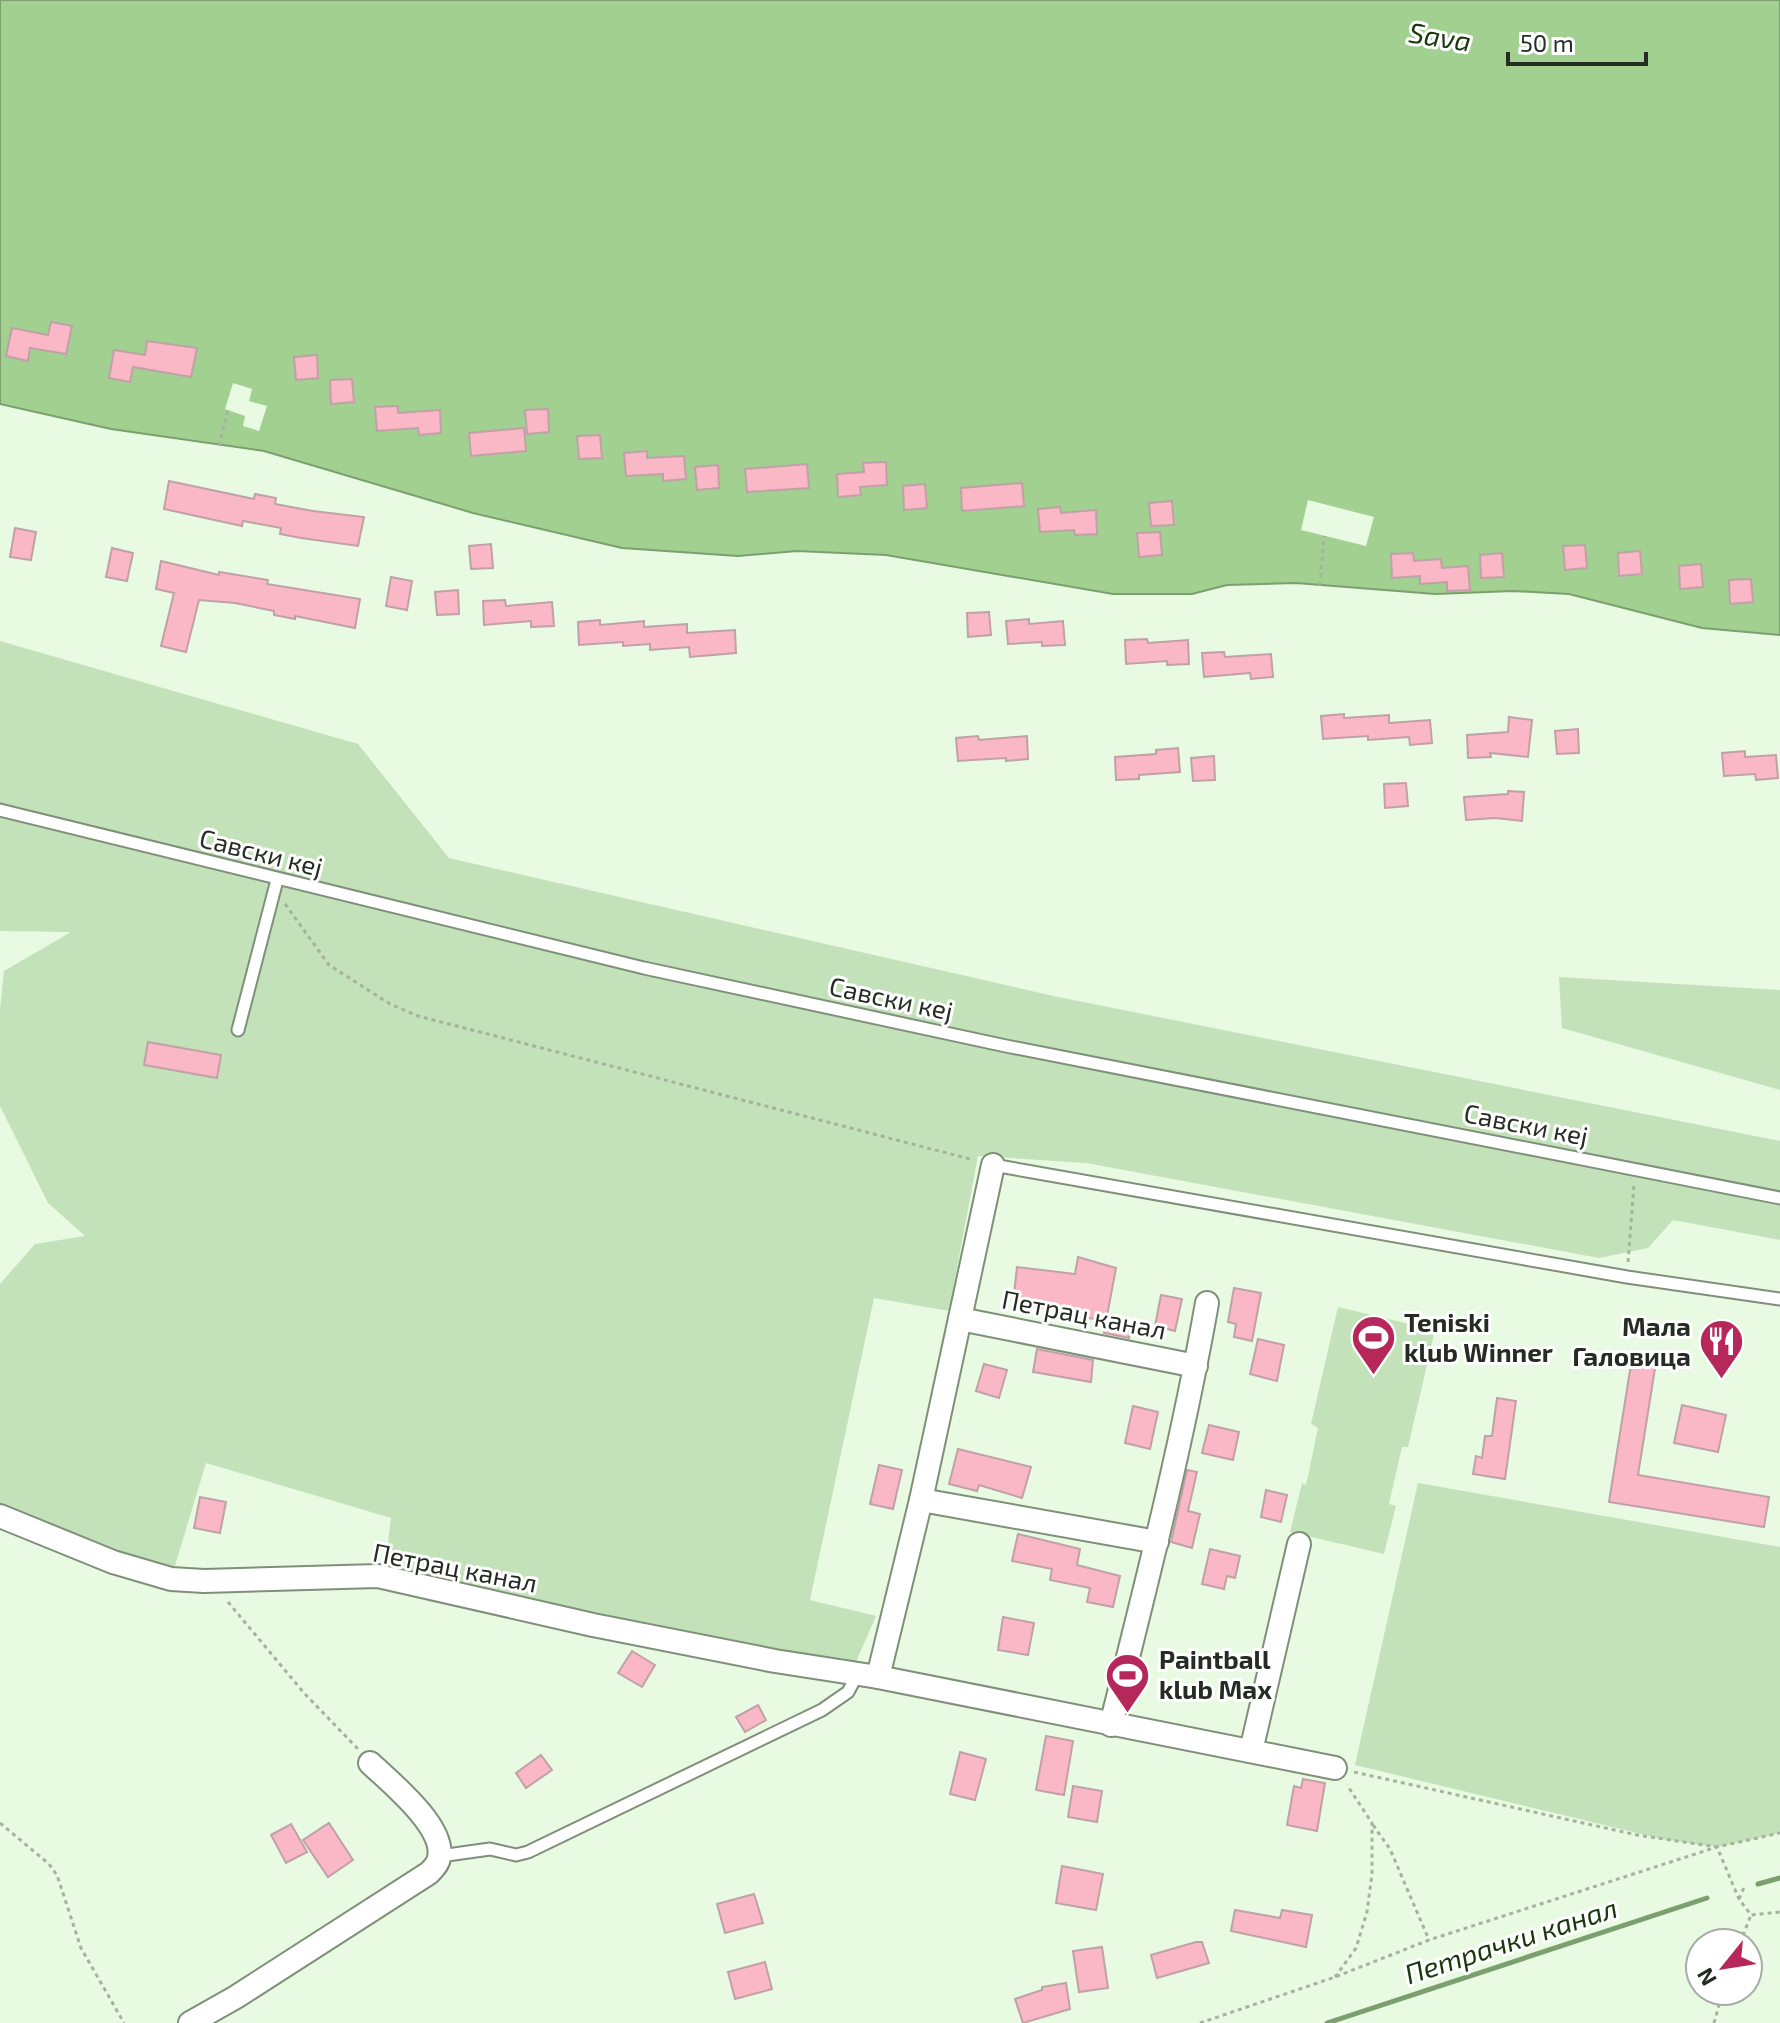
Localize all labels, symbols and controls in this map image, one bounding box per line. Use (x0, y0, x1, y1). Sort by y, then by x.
water label: Sava (1407, 14, 1474, 58)
scale bar (1508, 16, 1646, 66)
text: 50 m (1520, 28, 1574, 57)
street label: Савски кеј (197, 821, 326, 882)
street label: Савски кеј (827, 969, 956, 1026)
street label: Савски кеј (1462, 1096, 1591, 1151)
street label: Петрац канал (999, 1282, 1169, 1345)
place label: Teniski klub Winner (1404, 1306, 1553, 1367)
place label: Мала Галовица (1572, 1310, 1691, 1371)
sports icon: Teniski klub Winner (1349, 1314, 1397, 1377)
restaurant icon: Мала Галовица (1698, 1318, 1746, 1381)
street label: Петрац канал (370, 1535, 540, 1598)
place label: Paintball klub Max (1159, 1643, 1272, 1704)
sports icon: Paintball klub Max (1104, 1651, 1152, 1714)
water label: Петрачки канал (1400, 1890, 1621, 1990)
north arrow (1684, 1927, 1764, 2007)
text: N (1691, 1964, 1721, 1991)

